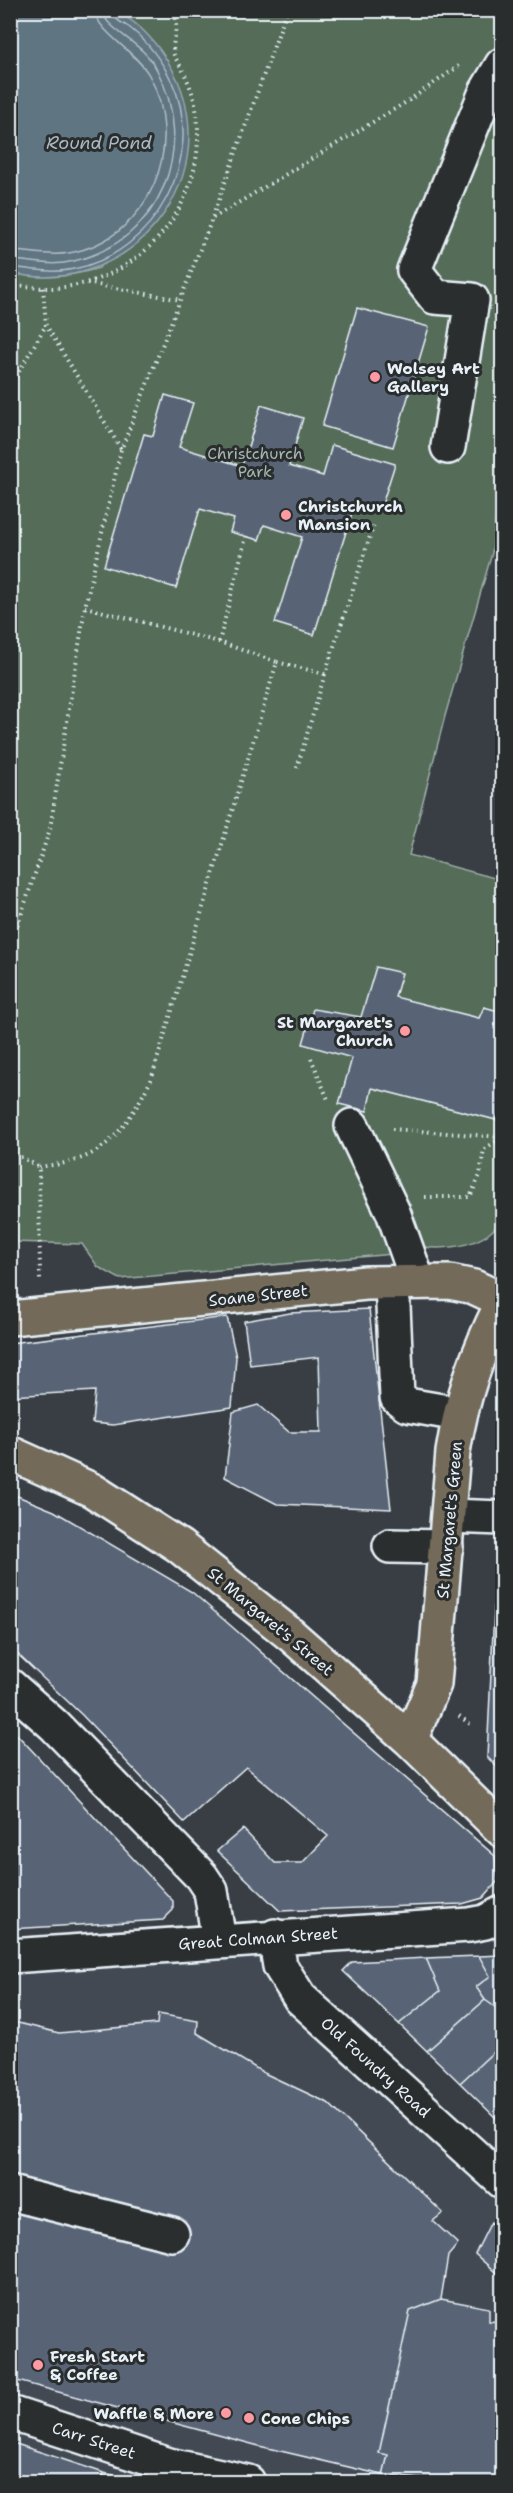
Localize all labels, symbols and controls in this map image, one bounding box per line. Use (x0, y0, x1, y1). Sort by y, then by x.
water label: Round Pond (46, 131, 152, 155)
place label: Wolsey Art Gallery (387, 358, 480, 397)
marker: Wolsey Art Gallery (368, 370, 382, 384)
park label: Christchurch Park (207, 443, 303, 482)
place label: Christchurch Mansion (298, 496, 403, 535)
marker: Christchurch Mansion (279, 508, 293, 522)
place label: St Margaret's Church (277, 1012, 393, 1051)
marker: St Margaret's Church (398, 1024, 412, 1038)
street label: Soane Street (207, 1280, 309, 1311)
street label: St Margaret's Green (432, 1440, 467, 1599)
street label: St Margaret's Street (203, 1562, 338, 1680)
street label: Great Colman Street (178, 1922, 338, 1955)
street label: Old Foundry Road (316, 2012, 435, 2122)
place label: Fresh Start & Coffee (50, 2346, 145, 2385)
marker: Fresh Start & Coffee (31, 2358, 45, 2372)
place label: Waffle & More (93, 2403, 214, 2424)
marker: Waffle & More (219, 2406, 233, 2420)
place label: Cone Chips (261, 2408, 350, 2429)
marker: Cone Chips (242, 2411, 256, 2425)
street label: Carr Street (49, 2417, 138, 2464)

